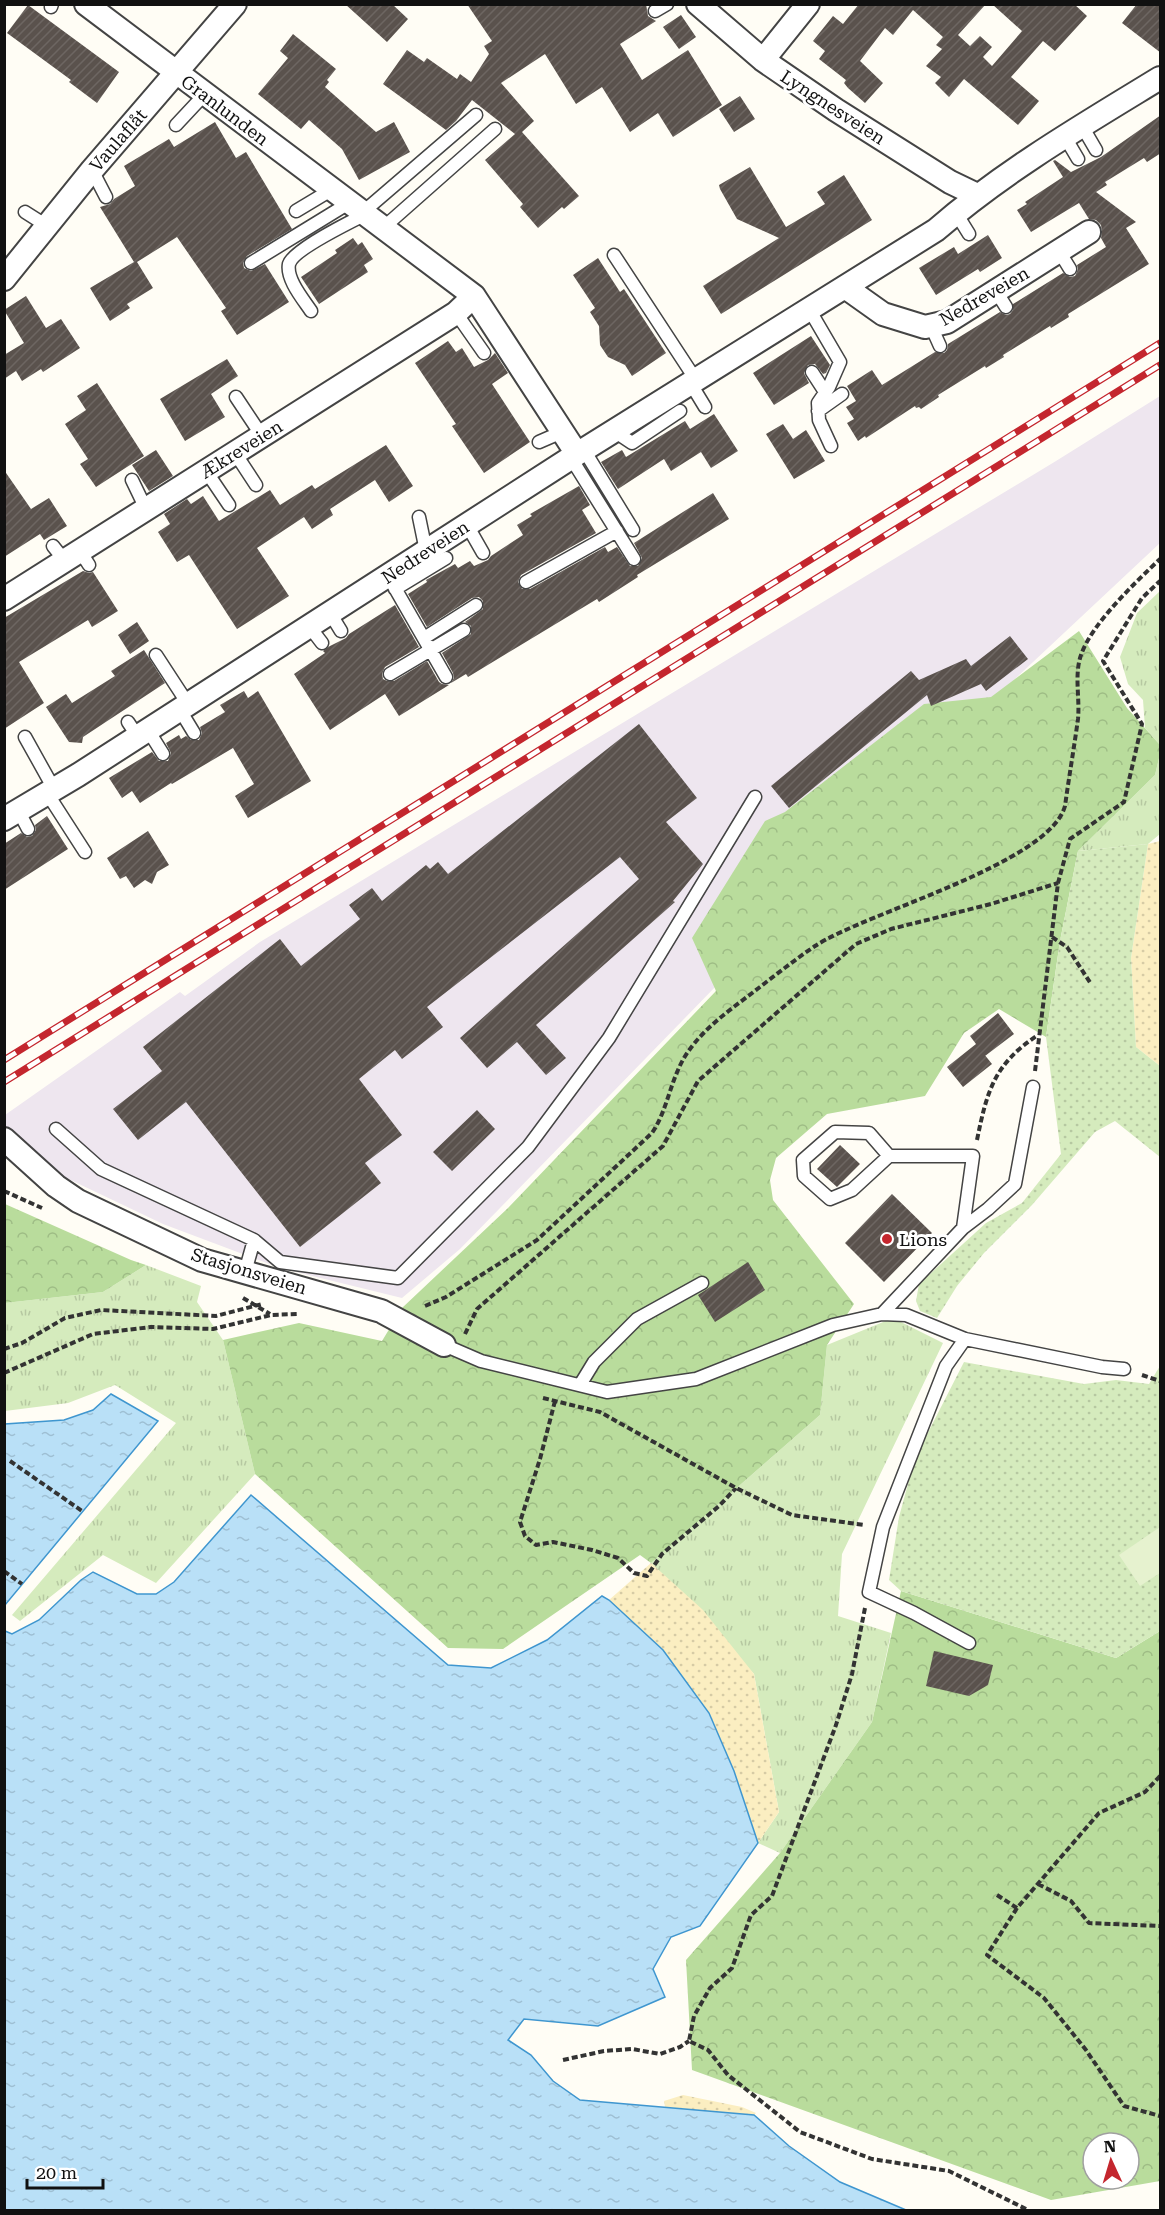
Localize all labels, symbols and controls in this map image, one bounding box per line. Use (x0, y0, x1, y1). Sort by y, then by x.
street label: Lyngnesveien (777, 65, 890, 149)
street label: Granlunden (177, 70, 273, 150)
street label: Vaulaflåt (85, 104, 151, 176)
street label: Nedreveien (936, 262, 1033, 330)
street label: Ækreveien (196, 415, 286, 483)
street label: Nedreveien (377, 516, 473, 588)
place label: Lions (899, 1229, 947, 1250)
marker: Lions (880, 1232, 894, 1246)
street label: Stasjonsveien (189, 1243, 310, 1299)
north arrow (1081, 2131, 1141, 2191)
text: N (1103, 2137, 1117, 2156)
scale bar (27, 2152, 104, 2190)
text: 20 m (36, 2162, 77, 2183)

